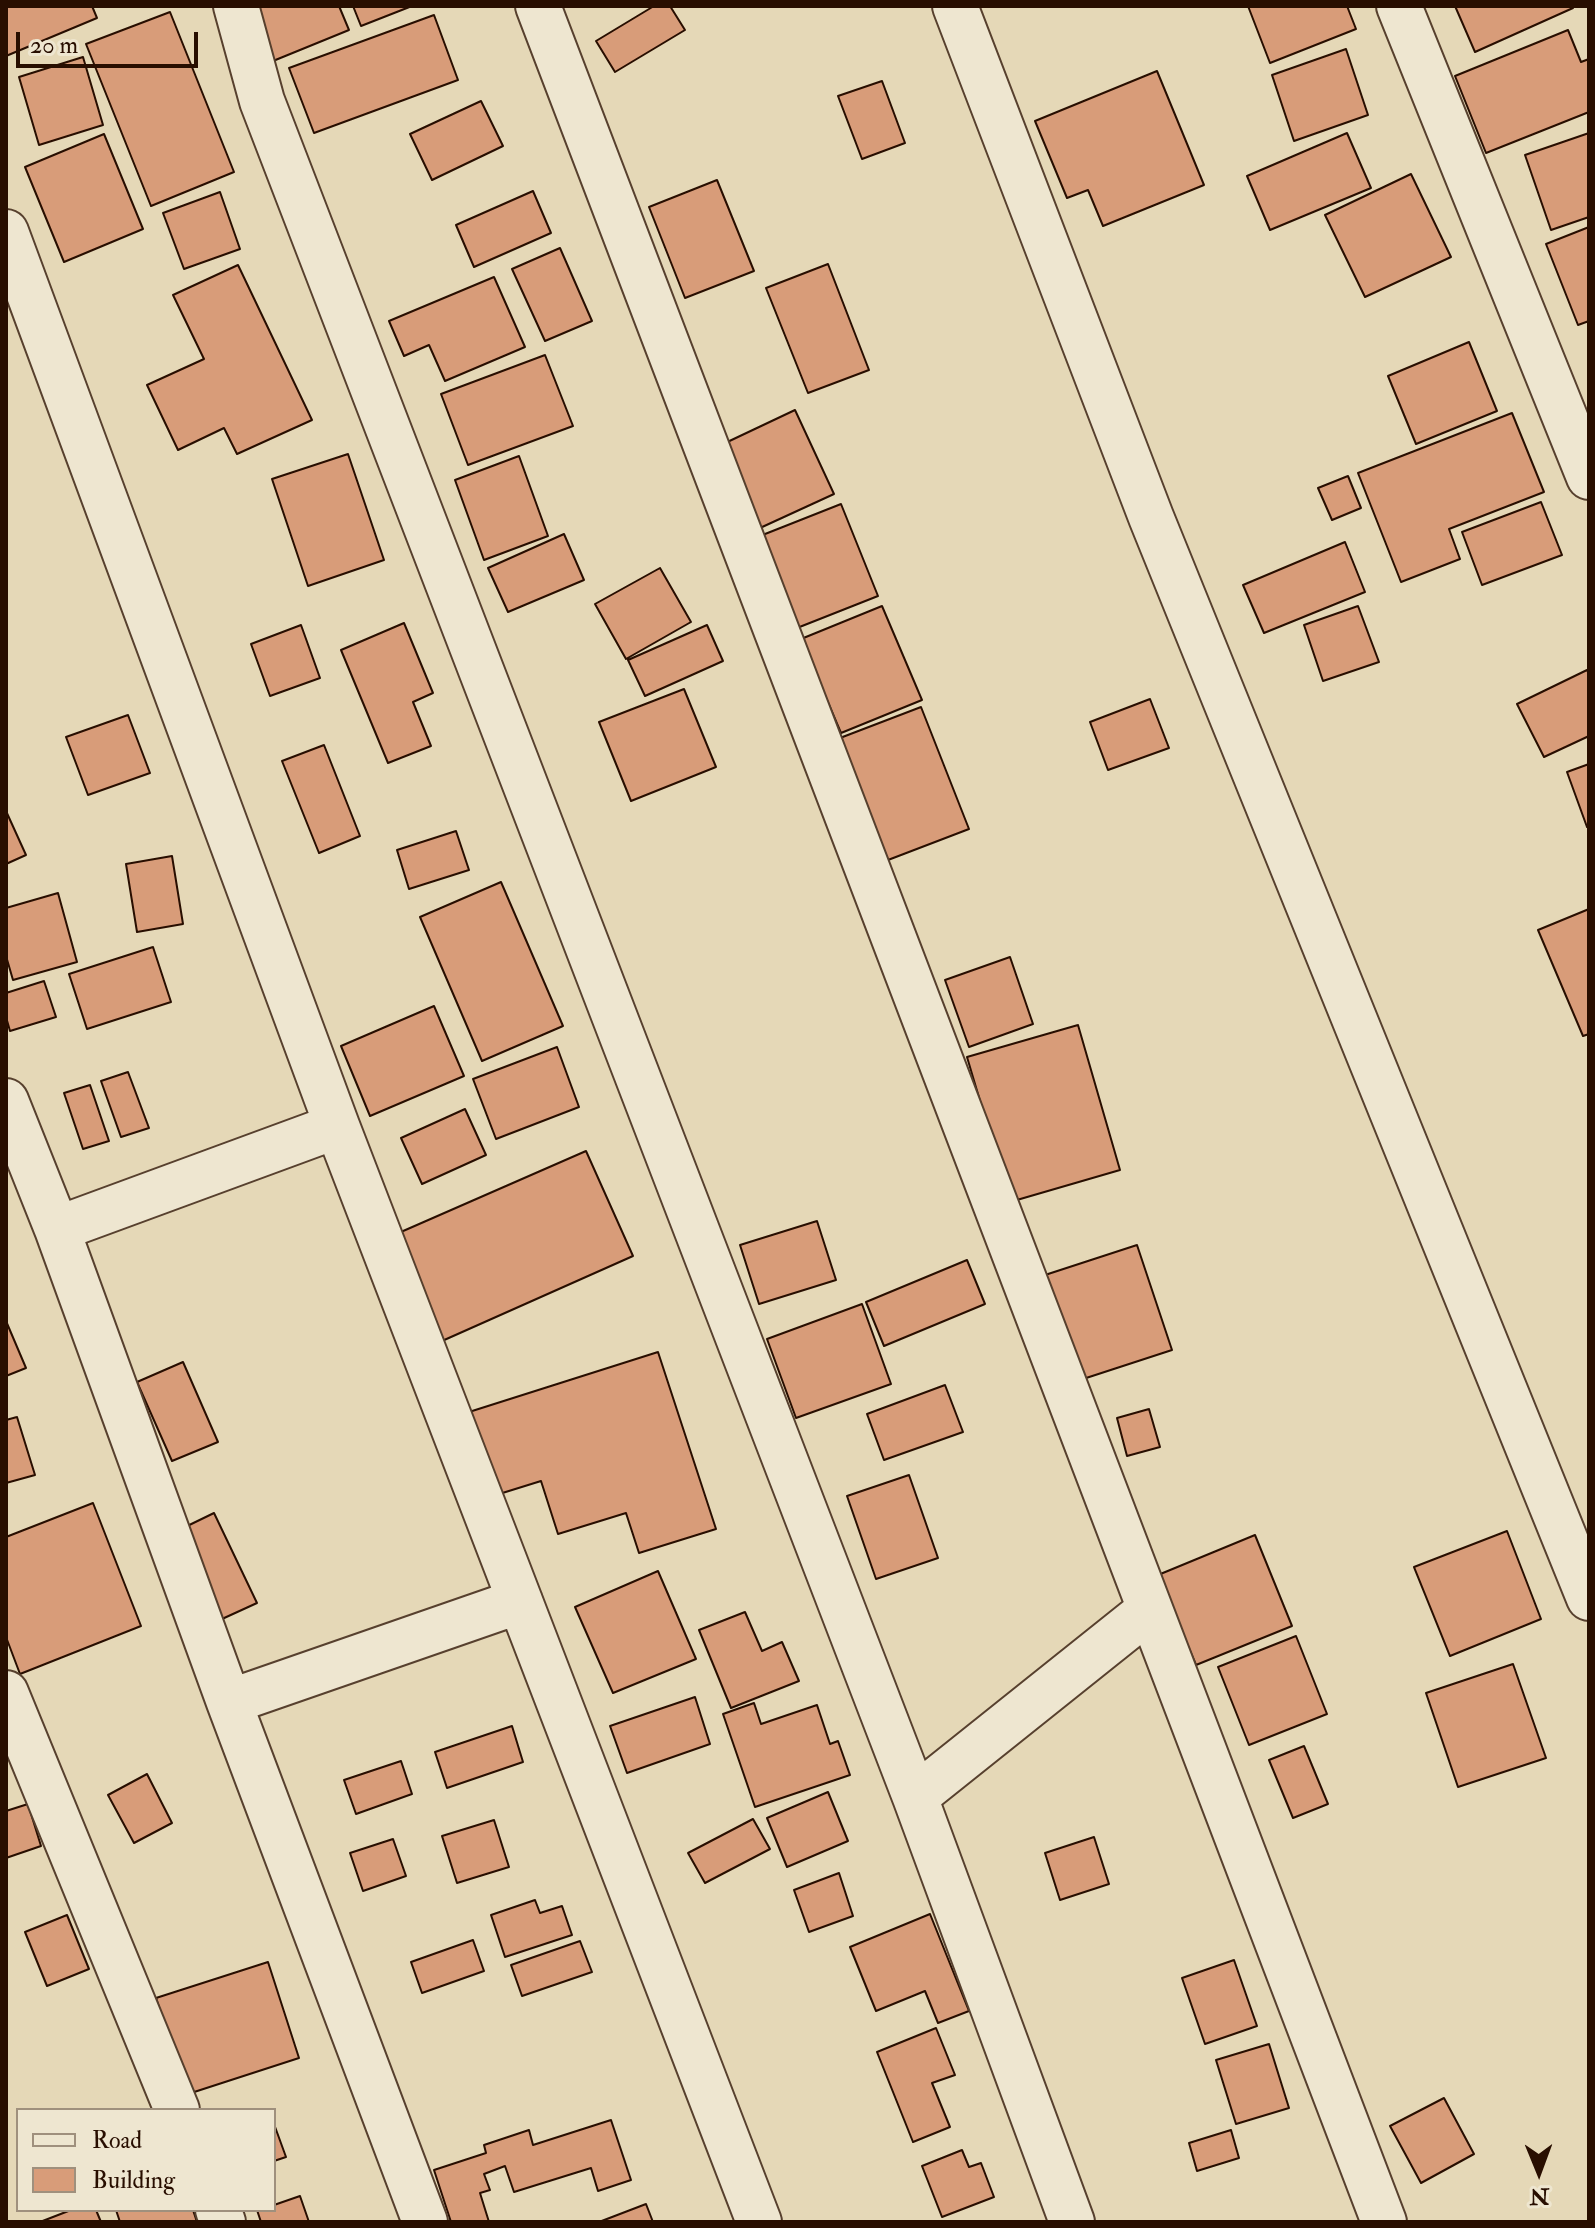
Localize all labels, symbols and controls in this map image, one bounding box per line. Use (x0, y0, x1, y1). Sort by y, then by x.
scale bar (20, 16, 202, 66)
text: 20 m (30, 30, 78, 61)
legend (16, 2108, 276, 2212)
text: Road (92, 2125, 142, 2156)
north arrow (1499, 2132, 1579, 2212)
text: Building (92, 2165, 175, 2196)
text: N (1529, 2182, 1550, 2210)

